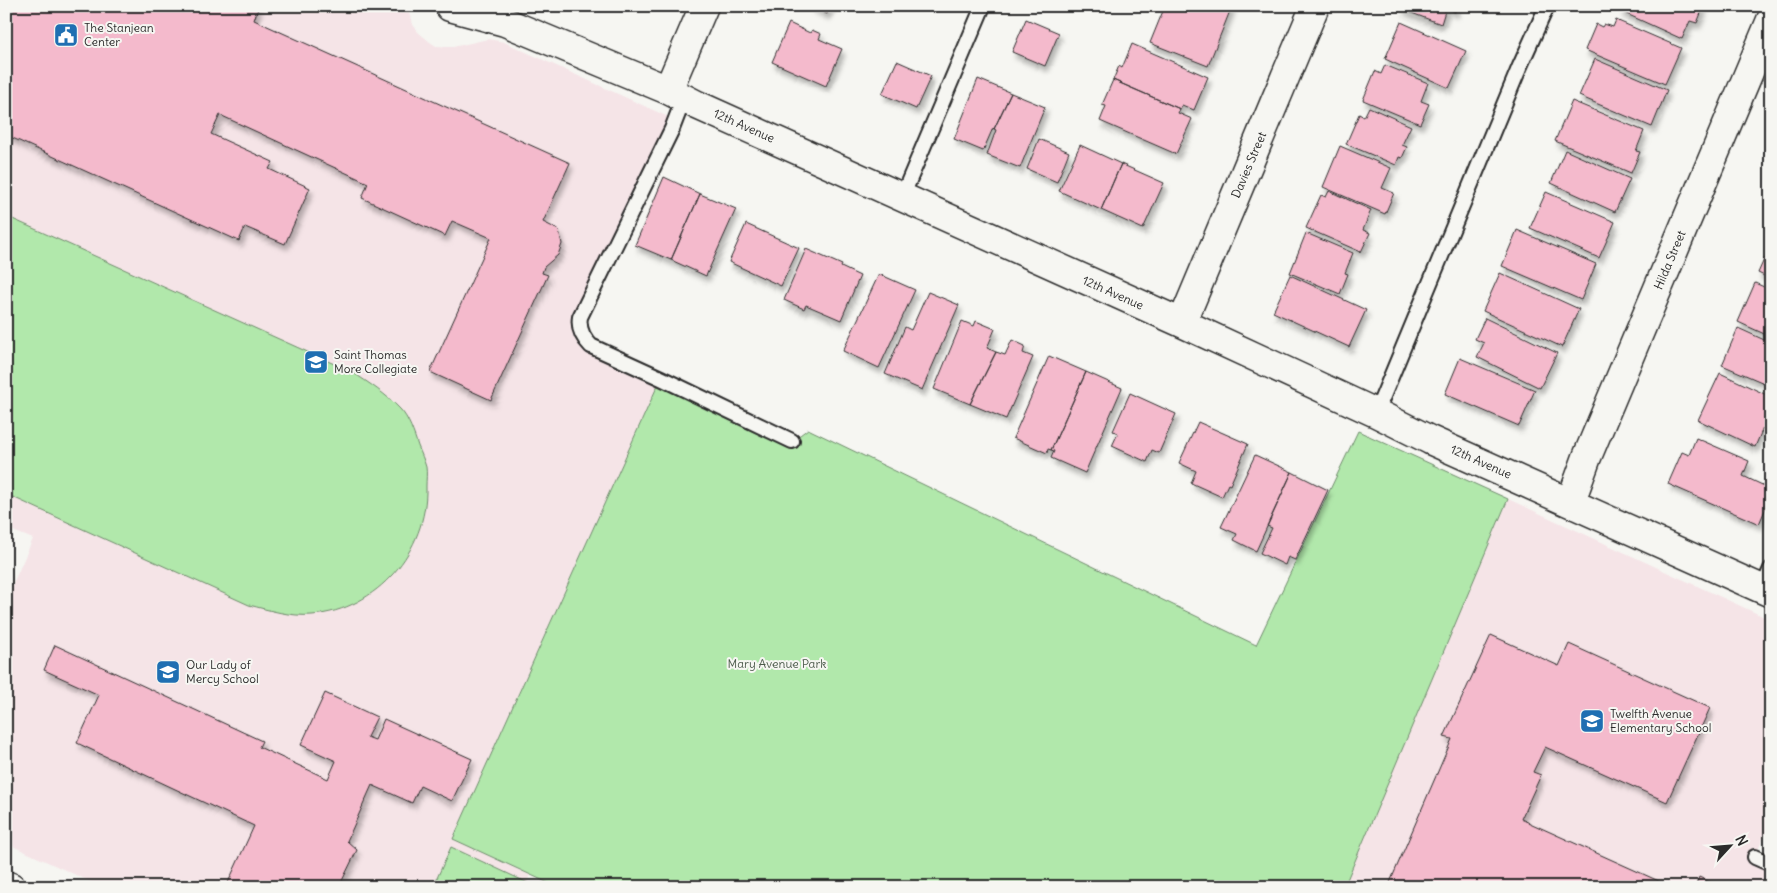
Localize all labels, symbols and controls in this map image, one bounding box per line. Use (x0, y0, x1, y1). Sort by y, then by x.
place label: The Stanjean Center (84, 20, 154, 49)
public building icon: The Stanjean Center (53, 22, 79, 48)
street label: 12th Avenue (711, 105, 777, 146)
street label: Davies Street (1228, 129, 1269, 200)
street label: Hilda Street (1650, 228, 1689, 292)
street label: 12th Avenue (1080, 272, 1146, 313)
place label: Saint Thomas More Collegiate (334, 347, 417, 376)
school or university icon: Saint Thomas More Collegiate (303, 349, 329, 375)
street label: 12th Avenue (1448, 441, 1514, 482)
park label: Mary Avenue Park (728, 656, 826, 671)
place label: Our Lady of Mercy School (186, 657, 259, 686)
school or university icon: Our Lady of Mercy School (155, 659, 181, 685)
place label: Twelfth Avenue Elementary School (1610, 706, 1711, 735)
school or university icon: Twelfth Avenue Elementary School (1579, 708, 1605, 734)
north arrow (1704, 820, 1754, 870)
text: N (1731, 832, 1752, 849)

